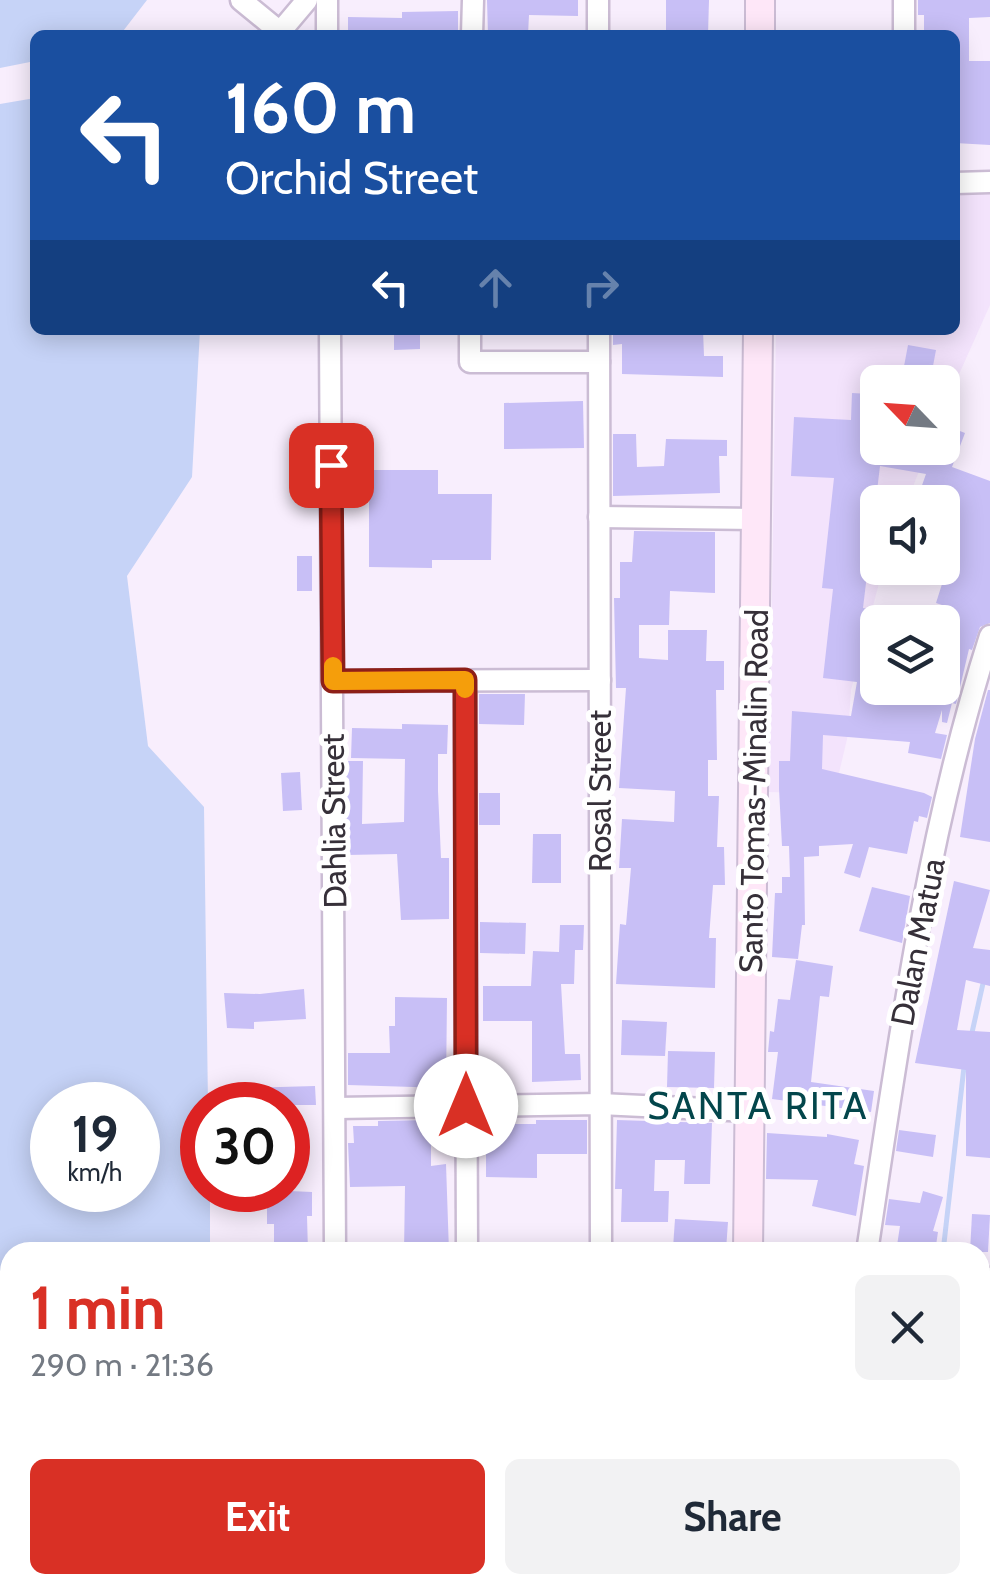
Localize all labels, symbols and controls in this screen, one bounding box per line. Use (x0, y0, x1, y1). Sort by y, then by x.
text: 160 m (225, 65, 416, 151)
icon: left (60, 70, 190, 200)
text: Orchid Street (225, 151, 478, 205)
icon: left (363, 260, 418, 315)
icon: ahead (468, 260, 523, 315)
icon: right (573, 260, 628, 315)
north arrow (860, 365, 960, 465)
map controls (860, 365, 960, 705)
pin (289, 423, 374, 508)
icon: arrive (304, 438, 359, 493)
button: sound (860, 485, 960, 585)
button: layers (860, 605, 960, 705)
street label: Santo Tomas-Minalin Road (731, 609, 776, 973)
street label: Rosal Street (580, 710, 619, 872)
street label: Dahlia Street (312, 733, 355, 909)
street label: Dalan Matua (882, 854, 953, 1029)
position arrow (414, 1054, 518, 1158)
speed limit sign: 30 (180, 1082, 310, 1212)
district label: SANTA RITA (647, 1082, 869, 1129)
text: 19 (72, 1104, 118, 1165)
text: km/h (68, 1157, 122, 1187)
text: 1 min (30, 1271, 165, 1344)
button: close (855, 1275, 960, 1380)
text: 290 m · 21:36 (30, 1345, 214, 1384)
button: Exit (30, 1459, 485, 1574)
button: Share (505, 1459, 960, 1574)

